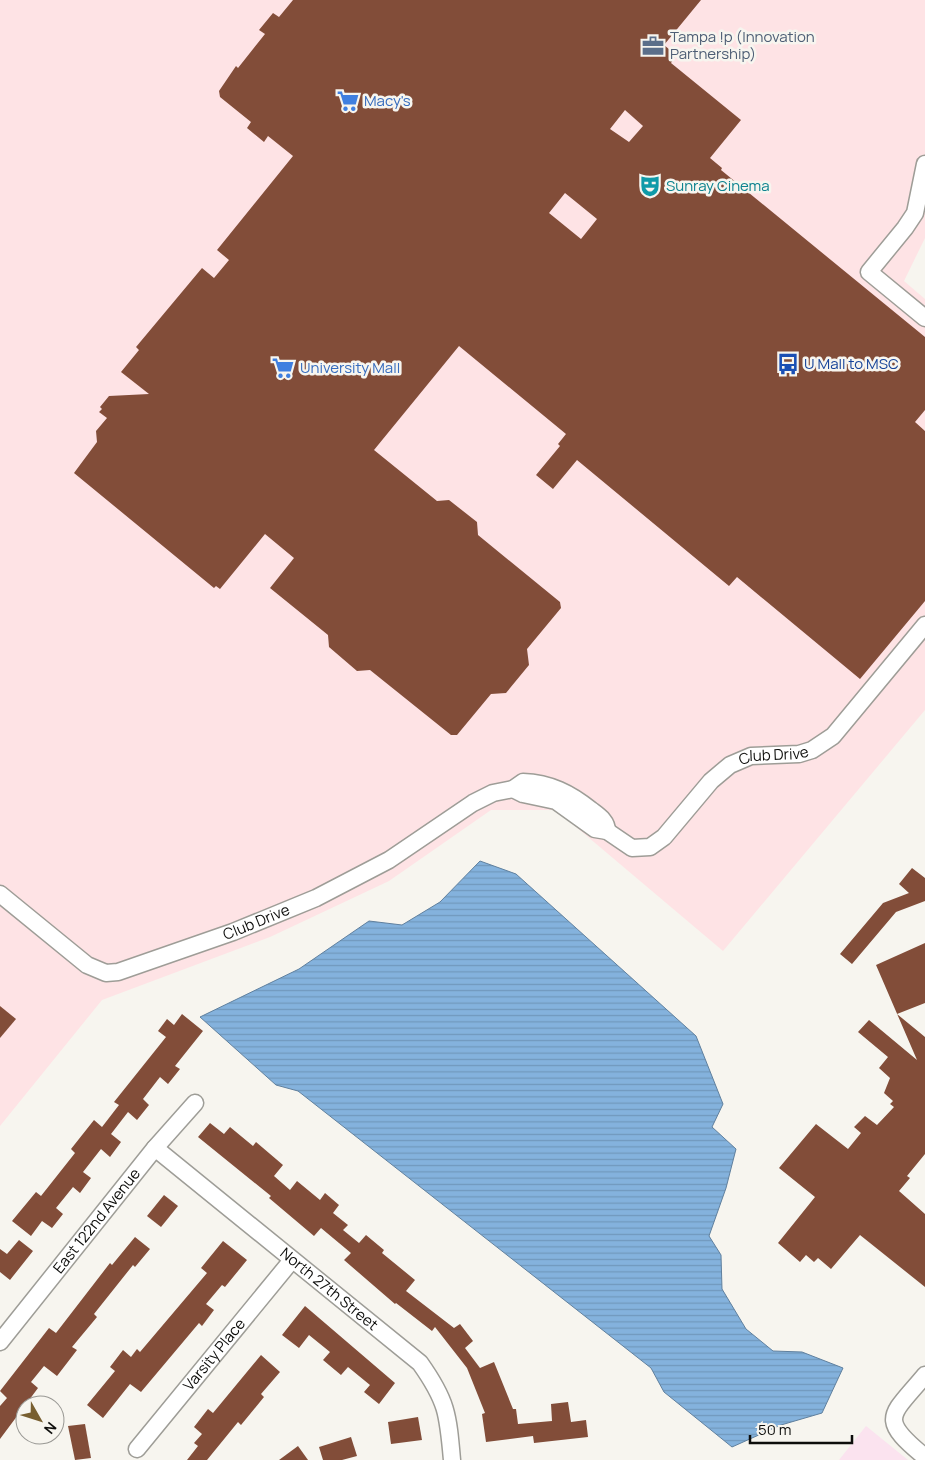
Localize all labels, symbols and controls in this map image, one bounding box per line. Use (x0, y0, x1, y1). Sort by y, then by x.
place label: Tampa !p (Innovation Partnership) (670, 26, 815, 64)
office icon: Tampa !p (Innovation Partnership) (640, 33, 666, 59)
supermarket icon: Macy's (335, 88, 361, 114)
place label: Macy's (364, 90, 411, 111)
theatre icon: Sunray Cinema (637, 173, 663, 199)
place label: Sunray Cinema (666, 175, 770, 196)
bus stop icon: U Mall to MSC (775, 351, 801, 377)
place label: U Mall to MSC (804, 353, 899, 374)
supermarket icon: University Mall (270, 355, 296, 381)
place label: University Mall (300, 357, 400, 378)
street label: Club Drive (735, 741, 811, 770)
street label: Club Drive (220, 899, 293, 945)
street label: East 122nd Avenue (48, 1163, 145, 1278)
street label: North 27th Street (276, 1243, 383, 1335)
street label: Varsity Place (178, 1314, 250, 1395)
north arrow (15, 1395, 65, 1445)
scale bar (750, 1412, 852, 1444)
text: N (40, 1419, 61, 1438)
text: 50 m (758, 1419, 792, 1440)

